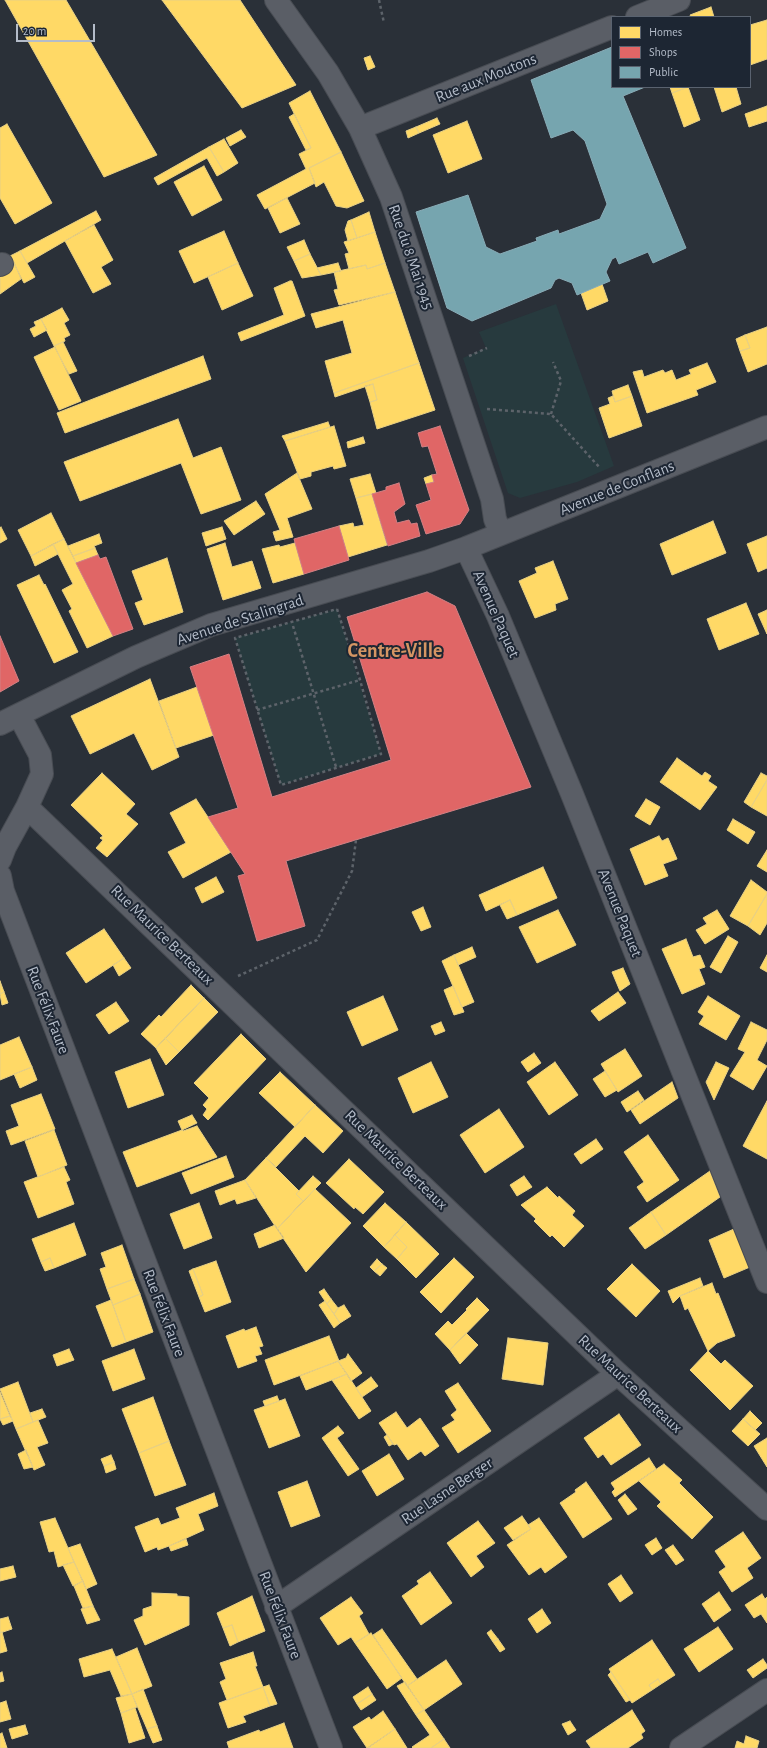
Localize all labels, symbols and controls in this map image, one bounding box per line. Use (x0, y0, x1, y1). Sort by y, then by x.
scale bar (18, 16, 97, 42)
legend (611, 16, 751, 88)
text: 20 m (23, 25, 46, 37)
text: Homes (649, 26, 682, 38)
text: Shops (649, 46, 677, 58)
street label: Rue aux Moutons (433, 49, 539, 107)
text: Public (649, 66, 678, 78)
street label: Rue du 8 Mai 1945 (384, 202, 438, 312)
street label: Avenue de Conflans (557, 456, 677, 520)
street label: Avenue Paquet (468, 567, 524, 661)
street label: Avenue de Stalingrad (174, 590, 306, 650)
district label: Centre-Ville (348, 639, 442, 663)
street label: Avenue Paquet (594, 866, 646, 960)
street label: Rue Maurice Berteaux (107, 881, 217, 989)
street label: Rue Félix Faure (23, 963, 73, 1057)
street label: Rue Maurice Berteaux (341, 1106, 451, 1214)
street label: Rue Félix Faure (139, 1266, 189, 1360)
street label: Rue Maurice Berteaux (574, 1331, 686, 1437)
street label: Rue Lasne Berger (398, 1453, 496, 1529)
street label: Rue Félix Faure (255, 1568, 305, 1662)

